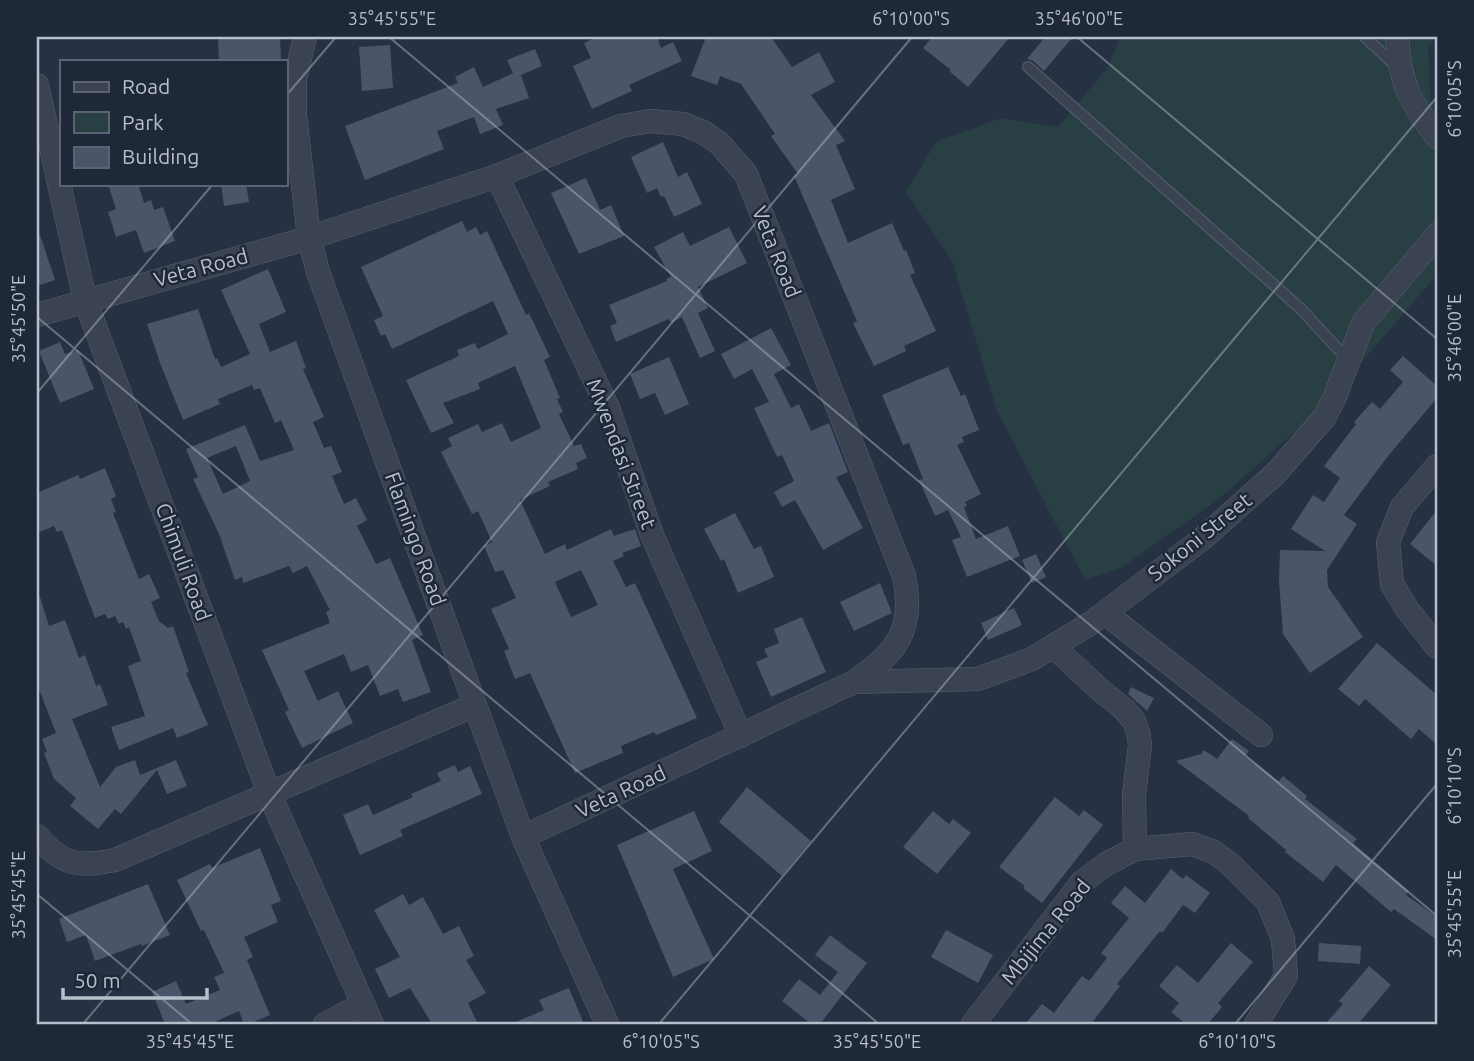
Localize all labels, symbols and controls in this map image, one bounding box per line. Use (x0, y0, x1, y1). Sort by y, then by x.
text: 35°45'55"E (348, 8, 436, 28)
text: 6°10'00"S (872, 8, 950, 28)
text: 35°46'00"E (1035, 8, 1123, 28)
legend (60, 60, 287, 186)
text: 6°10'05"S (1444, 60, 1464, 138)
text: Road (122, 74, 170, 98)
text: Park (122, 110, 164, 134)
text: Building (122, 144, 199, 168)
street label: Veta Road (748, 202, 806, 301)
street label: Veta Road (151, 243, 250, 291)
text: 35°45'50"E (8, 275, 28, 363)
text: 35°46'00"E (1444, 294, 1464, 382)
street label: Mwendasi Street (582, 375, 662, 532)
street label: Flamingo Road (381, 469, 451, 609)
street label: Sokoni Street (1143, 487, 1256, 585)
street label: Chimuli Road (151, 499, 216, 624)
text: 6°10'10"S (1444, 747, 1464, 825)
street label: Veta Road (572, 760, 669, 822)
text: 35°45'45"E (8, 851, 28, 939)
text: 35°45'55"E (1444, 870, 1464, 958)
street label: Mbijima Road (996, 874, 1095, 989)
scale bar (63, 956, 206, 1000)
text: 50 m (74, 968, 121, 992)
text: 35°45'45"E (146, 1031, 234, 1051)
text: 6°10'05"S (622, 1031, 700, 1051)
text: 35°45'50"E (833, 1031, 921, 1051)
text: 6°10'10"S (1198, 1031, 1276, 1051)

